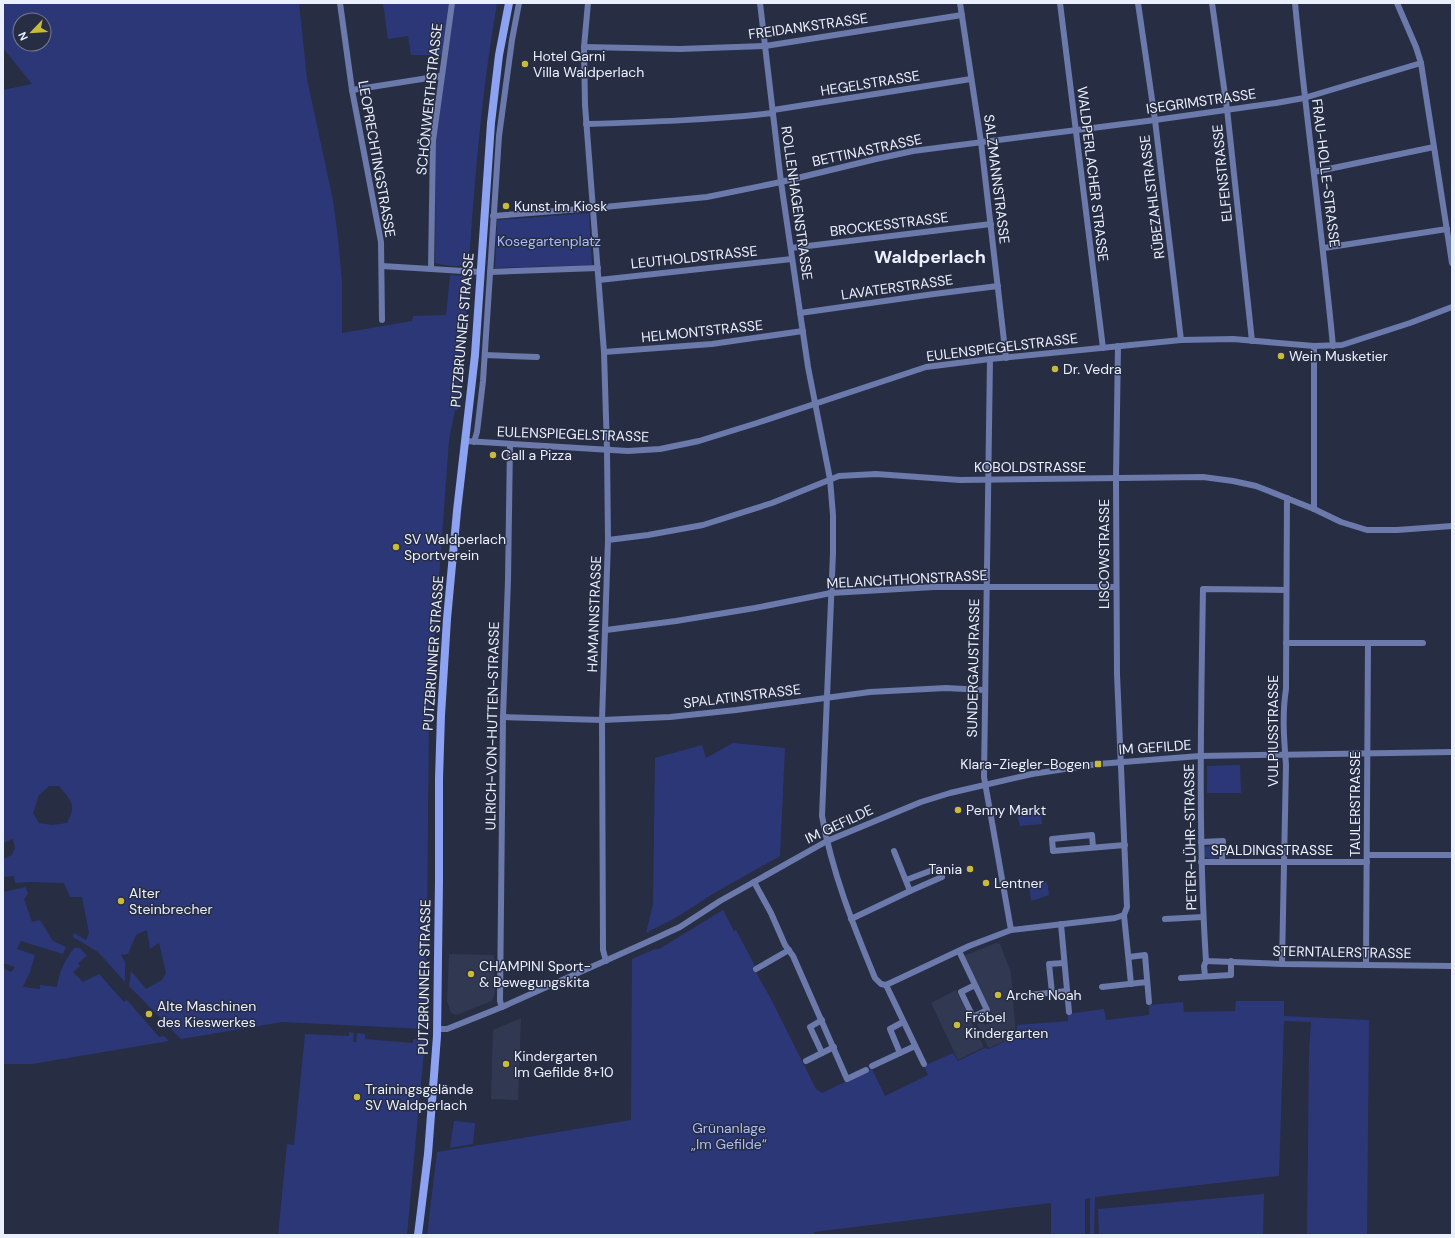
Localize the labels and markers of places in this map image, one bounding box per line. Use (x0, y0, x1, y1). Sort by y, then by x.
place label: Hotel Garni Villa Waldperlach (533, 47, 644, 81)
marker: Hotel Garni Villa Waldperlach (520, 59, 530, 69)
place label: Kunst im Kiosk (514, 197, 607, 215)
marker: Kunst im Kiosk (501, 201, 511, 211)
place label: Wein Musketier (1289, 347, 1388, 365)
marker: Wein Musketier (1276, 351, 1286, 361)
place label: Dr. Vedra (1063, 360, 1122, 378)
marker: Dr. Vedra (1050, 364, 1060, 374)
place label: Call a Pizza (501, 446, 572, 464)
marker: Call a Pizza (488, 450, 498, 460)
place label: SV Waldperlach Sportverein (404, 530, 506, 564)
marker: SV Waldperlach Sportverein (391, 542, 401, 552)
place label: Klara-Ziegler-Bogen (960, 755, 1090, 773)
marker: Klara-Ziegler-Bogen (1093, 759, 1103, 769)
place label: Penny Markt (966, 801, 1046, 819)
marker: Penny Markt (953, 805, 963, 815)
place label: Tania (929, 860, 962, 878)
marker: Tania (965, 864, 975, 874)
place label: Lentner (994, 874, 1044, 892)
marker: Lentner (981, 878, 991, 888)
place label: Alter Steinbrecher (129, 884, 213, 918)
marker: Alter Steinbrecher (116, 896, 126, 906)
place label: CHAMPINI Sport- & Bewegungskita (479, 957, 591, 991)
marker: CHAMPINI Sport- & Bewegungskita (466, 969, 476, 979)
place label: Arche Noah (1006, 986, 1082, 1004)
marker: Arche Noah (993, 990, 1003, 1000)
place label: Alte Maschinen des Kieswerkes (157, 997, 256, 1031)
place label: Fröbel Kindergarten (965, 1008, 1048, 1042)
marker: Alte Maschinen des Kieswerkes (144, 1009, 154, 1019)
marker: Fröbel Kindergarten (952, 1020, 962, 1030)
place label: Kindergarten Im Gefilde 8+10 (514, 1047, 614, 1081)
marker: Kindergarten Im Gefilde 8+10 (501, 1059, 511, 1069)
place label: Trainingsgelände SV Waldperlach (365, 1080, 474, 1114)
marker: Trainingsgelände SV Waldperlach (352, 1092, 362, 1102)

